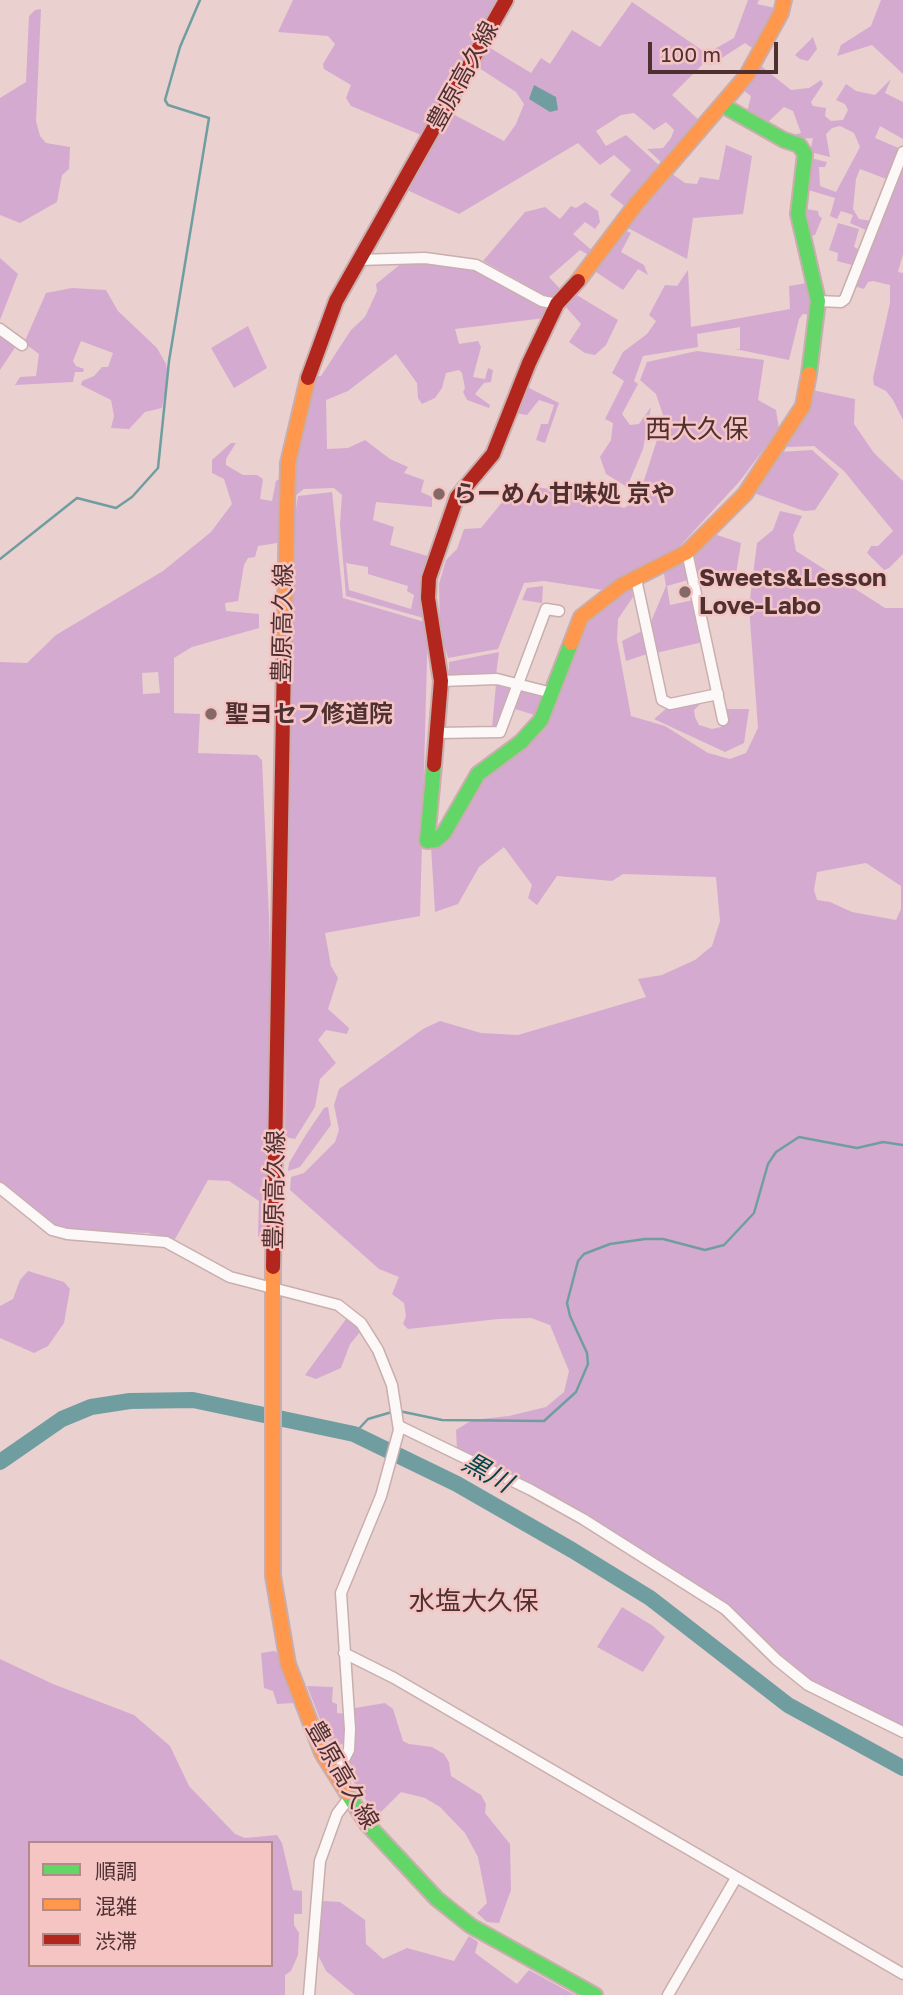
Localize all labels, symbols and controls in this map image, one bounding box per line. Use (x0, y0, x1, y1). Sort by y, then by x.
street label: 豊原高久線 (421, 17, 505, 135)
scale bar (651, 28, 780, 72)
text: 100 m (661, 41, 721, 67)
district label: 西大久保 (645, 414, 749, 446)
place label: らーめん甘味処 京や (453, 480, 675, 508)
marker: らーめん甘味処 京や (431, 486, 447, 502)
street label: 豊原高久線 (268, 563, 298, 683)
place label: Sweets&Lesson Love-Labo (699, 564, 887, 620)
marker: Sweets&Lesson Love-Labo (677, 584, 693, 600)
place label: 聖ヨセフ修道院 (225, 700, 393, 728)
marker: 聖ヨセフ修道院 (203, 706, 219, 722)
street label: 豊原高久線 (260, 1130, 290, 1250)
water label: 黒川 (457, 1447, 517, 1499)
district label: 水塩大久保 (409, 1586, 539, 1618)
street label: 豊原高久線 (300, 1716, 384, 1834)
legend (28, 1841, 273, 1967)
text: 順調 (95, 1858, 137, 1884)
text: 混雑 (95, 1893, 137, 1919)
text: 渋滞 (95, 1928, 137, 1954)

